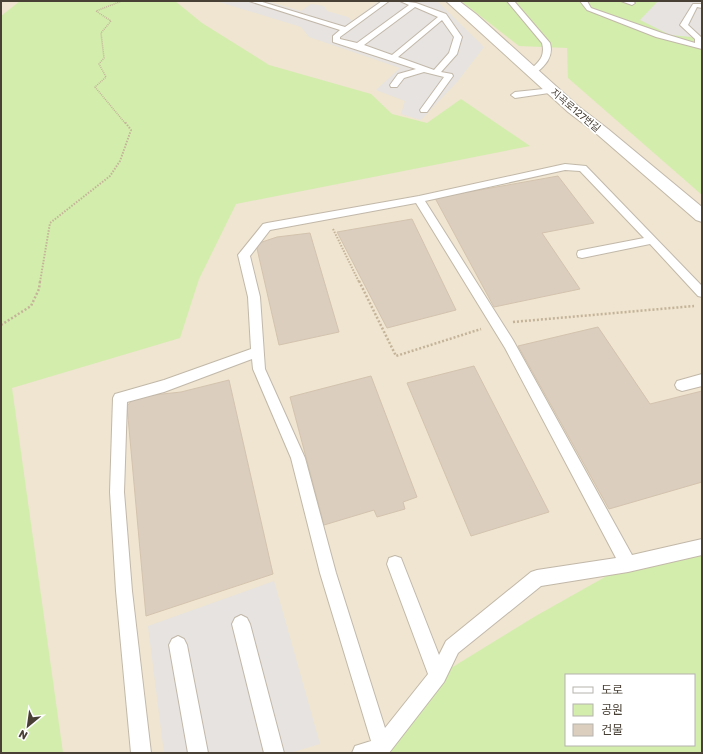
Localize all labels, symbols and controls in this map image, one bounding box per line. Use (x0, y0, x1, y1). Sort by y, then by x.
street label: 지곡로127번길 (548, 86, 603, 135)
legend (565, 674, 695, 746)
text: 도로 (601, 683, 623, 697)
text: 공원 (601, 703, 623, 717)
north arrow (8, 706, 48, 746)
text: 건물 (601, 723, 623, 737)
text: N (17, 727, 30, 742)

